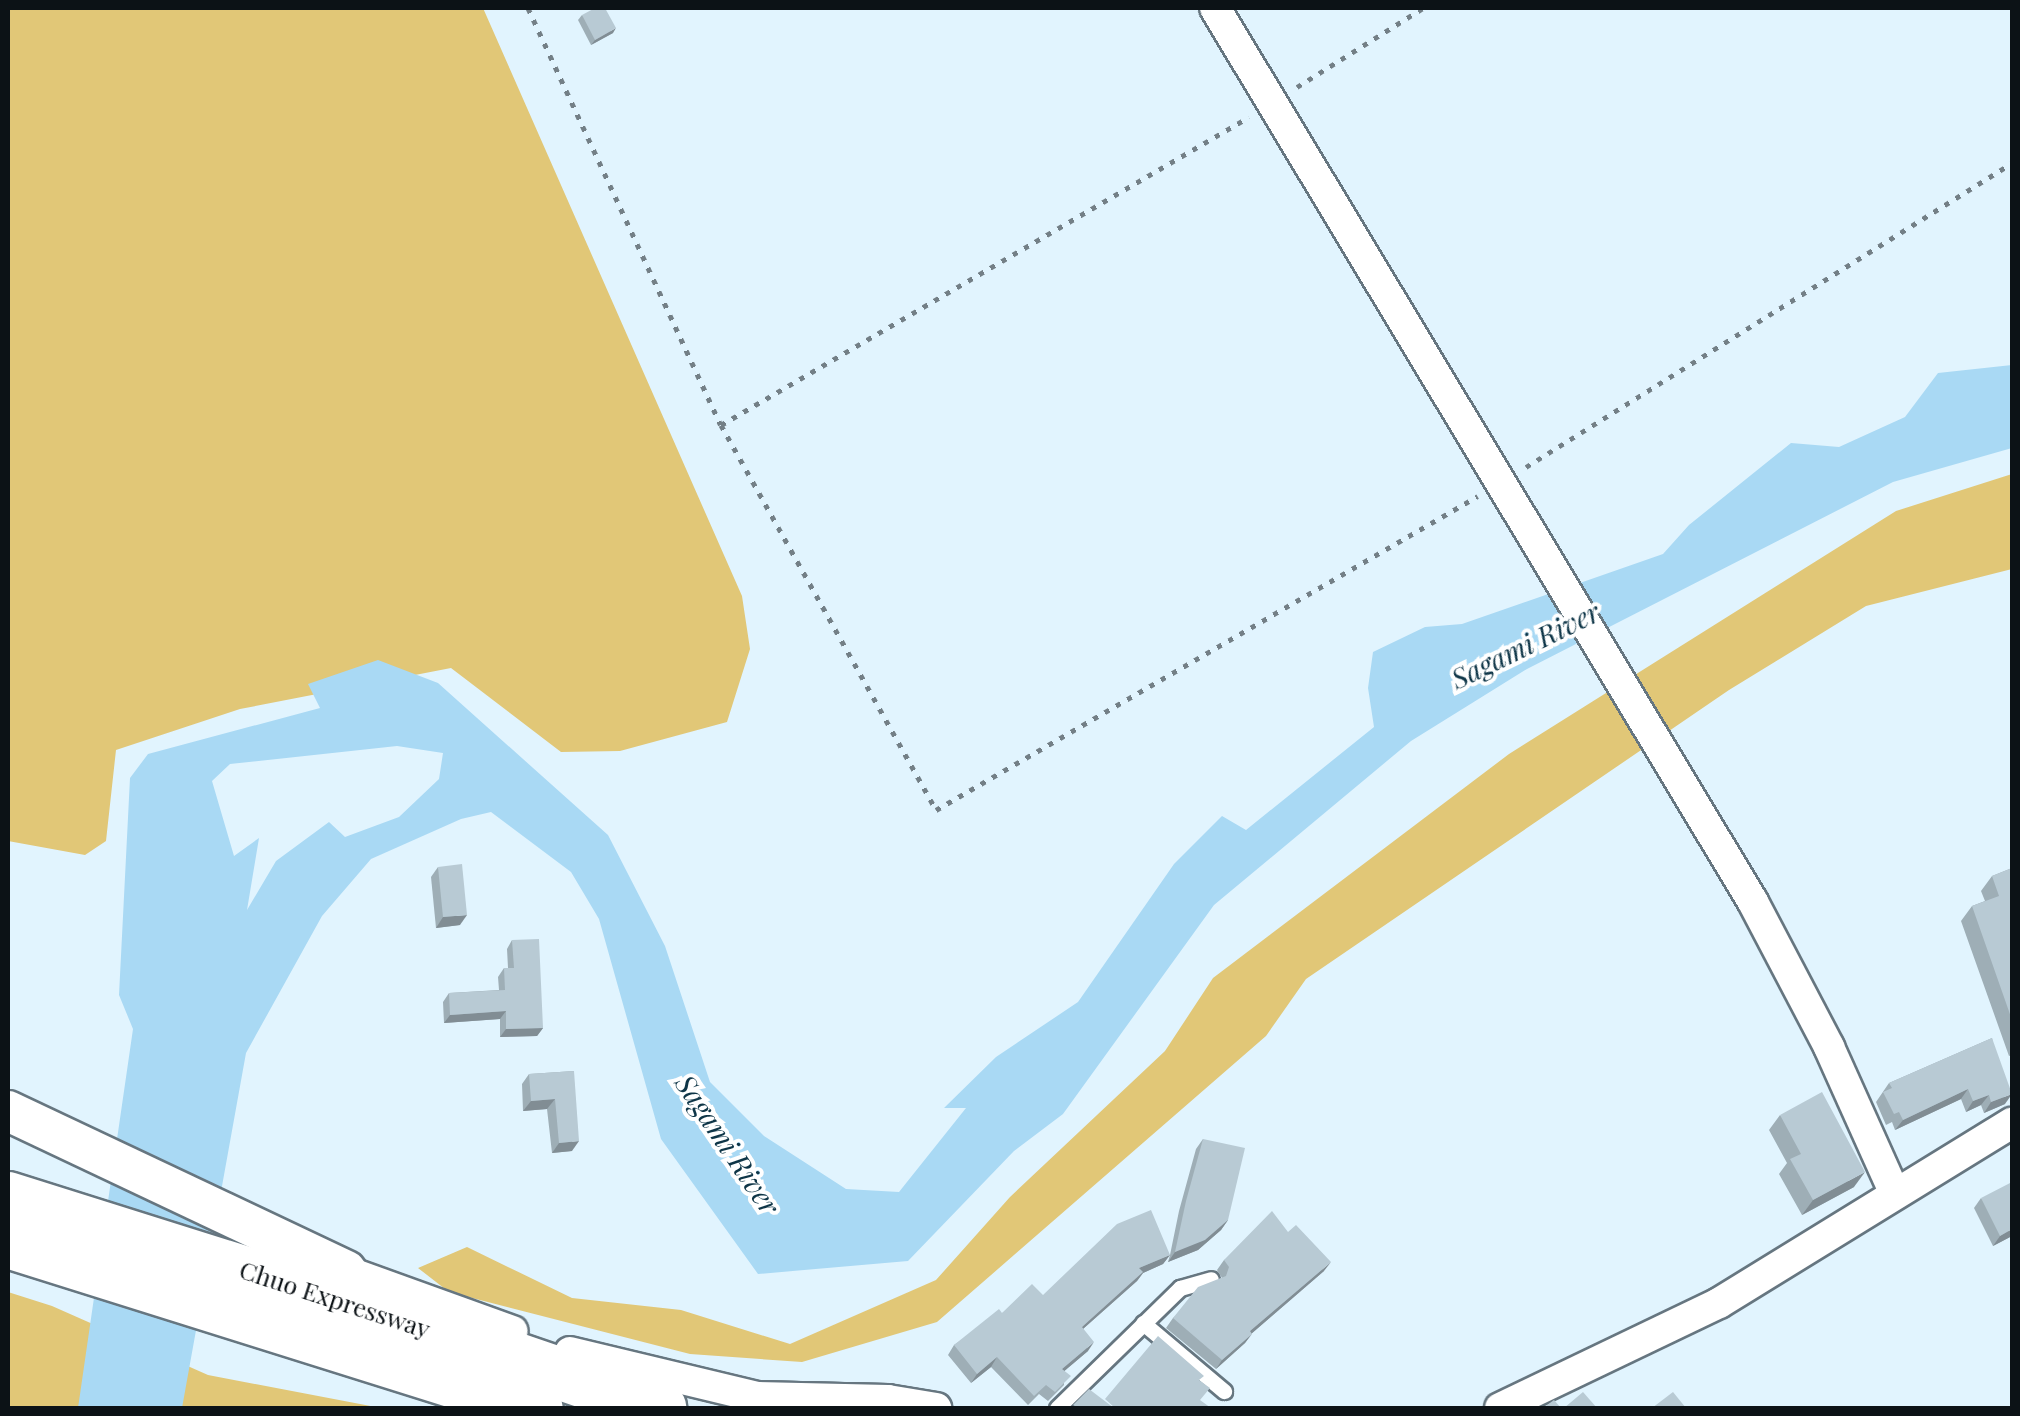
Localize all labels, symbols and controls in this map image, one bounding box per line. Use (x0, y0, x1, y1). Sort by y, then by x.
water label: Sagami River (1445, 595, 1605, 695)
water label: Sagami River (669, 1068, 787, 1220)
street label: Chuo Expressway (236, 1254, 434, 1344)

